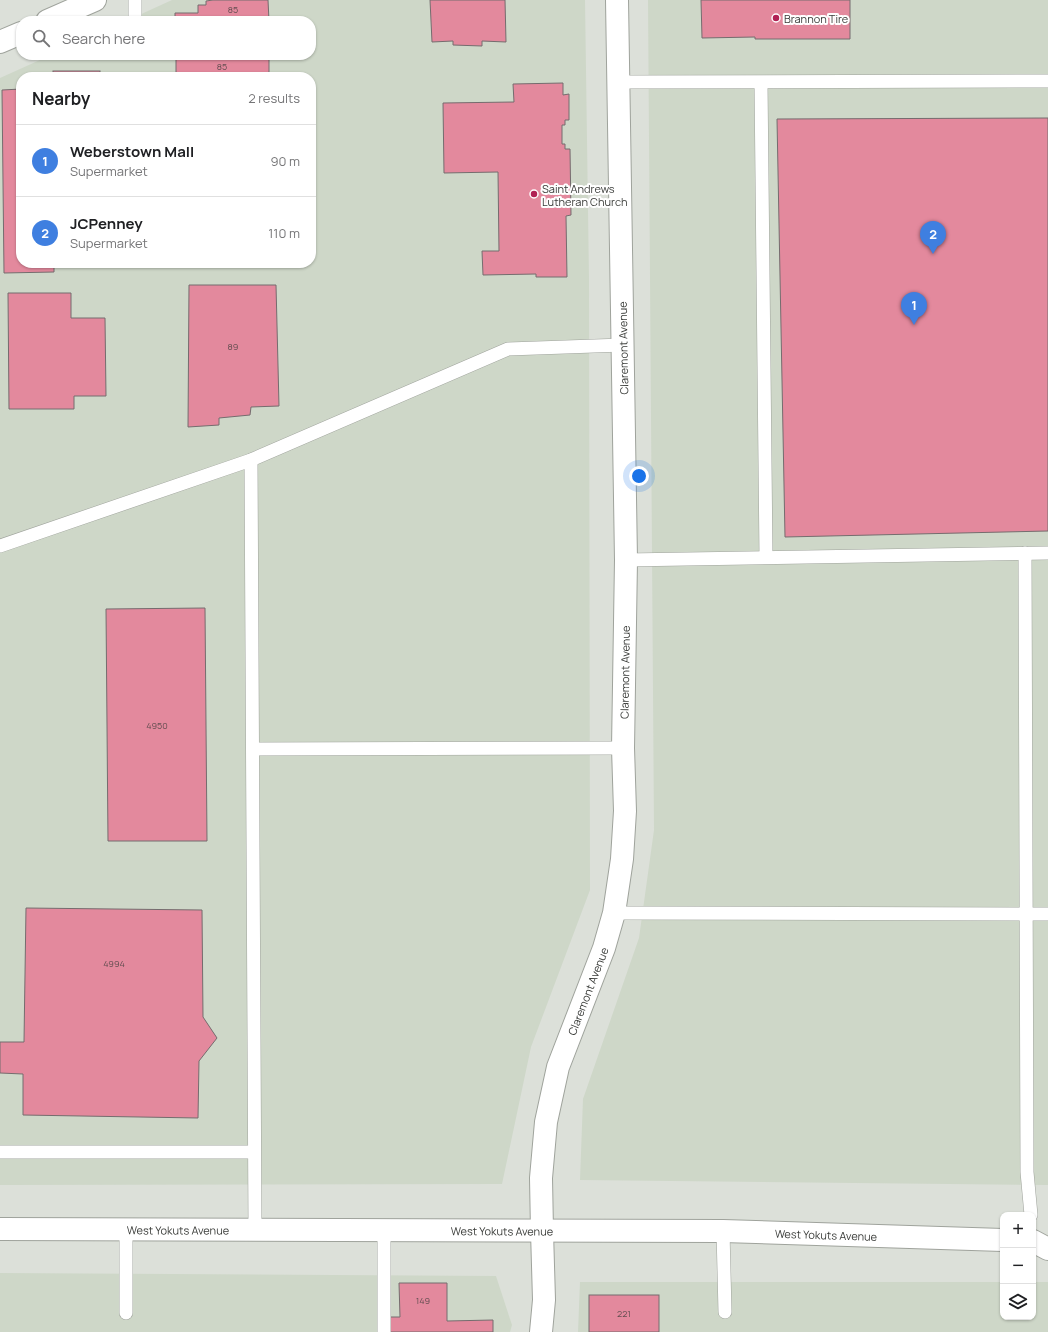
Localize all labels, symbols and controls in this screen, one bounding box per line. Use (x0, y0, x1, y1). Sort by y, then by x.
house number: 85 (228, 3, 238, 16)
place label: Brannon Tire (784, 11, 849, 26)
marker: Brannon Tire (771, 13, 781, 23)
search box (16, 16, 316, 60)
icon: search (30, 27, 52, 49)
text: Search here (62, 28, 145, 49)
house number: 85 (217, 60, 227, 73)
text: Nearby (32, 87, 90, 110)
text: 2 results (248, 89, 300, 107)
text: Weberstown Mall (70, 141, 194, 162)
text: 1 (42, 152, 48, 170)
text: 90 m (270, 152, 300, 170)
text: Supermarket (70, 162, 148, 180)
place label: Saint Andrews Lutheran Church (542, 181, 628, 209)
marker: Saint Andrews Lutheran Church (529, 189, 539, 199)
text: JCPenney (70, 213, 143, 234)
pin: 2 (920, 221, 946, 254)
text: 2 (41, 224, 49, 242)
text: 110 m (268, 224, 300, 242)
text: Supermarket (70, 234, 148, 252)
pin: 1 (901, 292, 927, 325)
street label: Claremont Avenue (615, 301, 631, 395)
house number: 89 (228, 340, 238, 353)
your location (629, 466, 649, 486)
street label: Claremont Avenue (616, 625, 632, 719)
house number: 4950 (146, 719, 168, 732)
street label: Claremont Avenue (564, 944, 611, 1037)
house number: 4994 (103, 957, 125, 970)
map controls (1000, 1212, 1036, 1320)
button: + (1000, 1212, 1036, 1248)
street label: West Yokuts Avenue (127, 1222, 230, 1237)
street label: West Yokuts Avenue (451, 1223, 554, 1238)
street label: West Yokuts Avenue (775, 1225, 878, 1243)
button: − (1000, 1248, 1036, 1284)
button: layers (1000, 1284, 1036, 1320)
house number: 149 (416, 1294, 430, 1307)
house number: 221 (617, 1307, 631, 1320)

